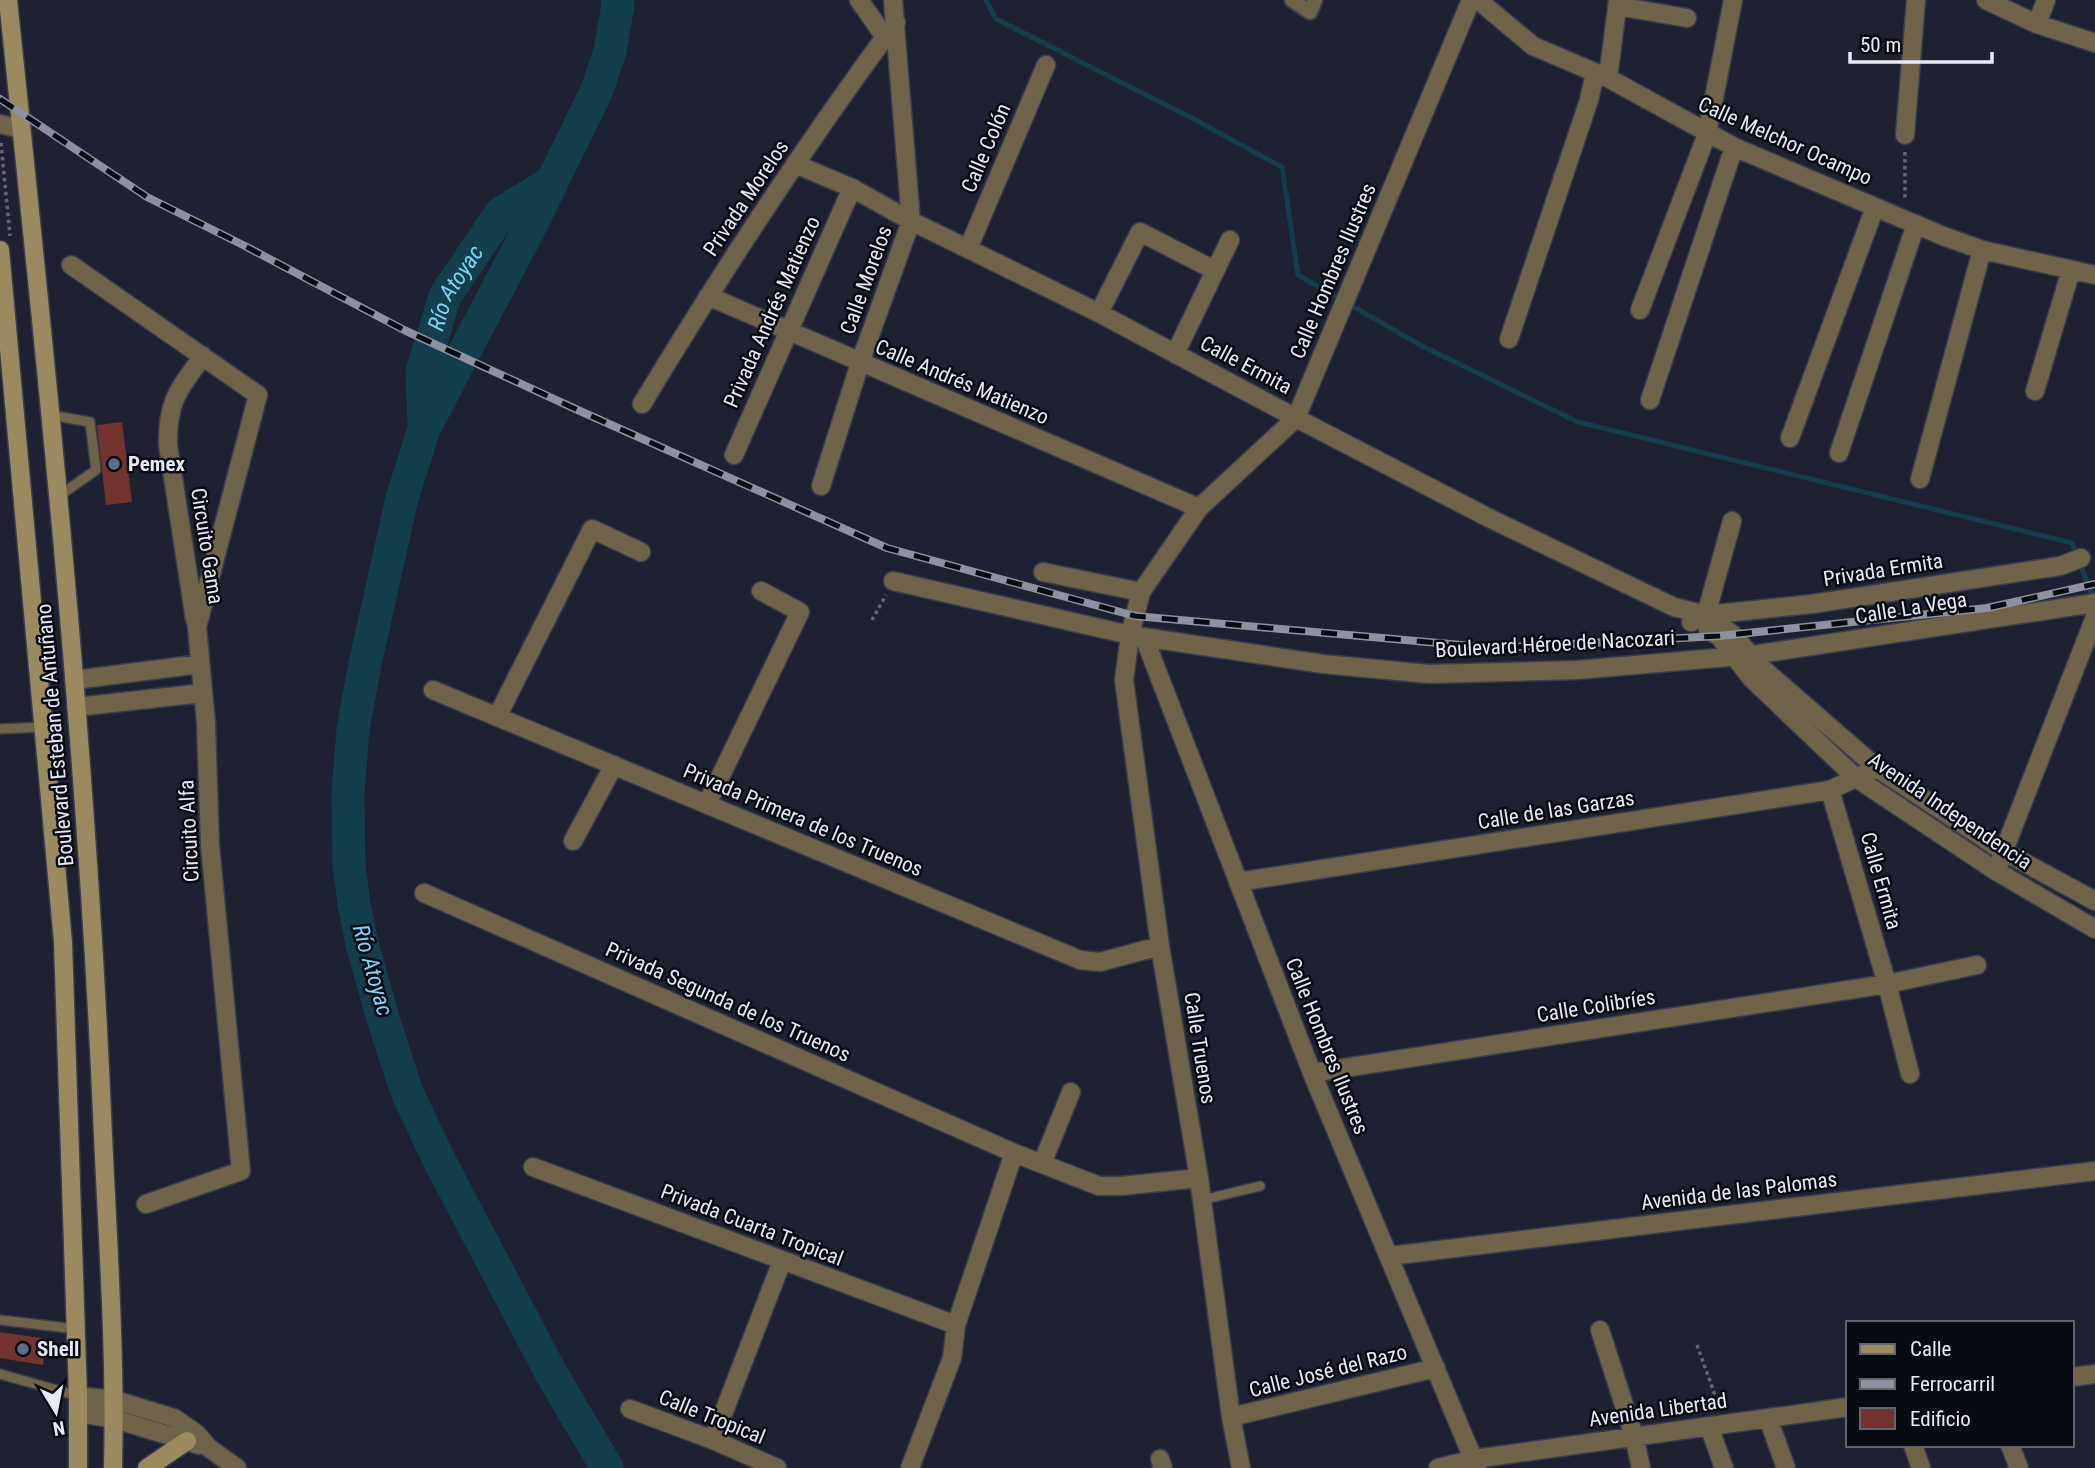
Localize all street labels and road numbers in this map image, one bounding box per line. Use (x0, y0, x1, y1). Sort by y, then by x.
street label: Calle Melchor Ocampo (1694, 92, 1876, 190)
street label: Calle Colón (957, 100, 1015, 196)
street label: Privada Morelos (698, 136, 794, 260)
street label: Calle Hombres Ilustres (1285, 180, 1381, 362)
street label: Privada Andrés Matienzo (719, 213, 825, 411)
street label: Calle Morelos (835, 222, 897, 338)
street label: Calle Ermita (1196, 331, 1296, 399)
street label: Calle Andrés Matienzo (872, 335, 1052, 429)
street label: Circuito Gama (186, 486, 228, 606)
street label: Privada Ermita (1821, 549, 1945, 591)
street label: Calle La Vega (1853, 587, 1969, 629)
street label: Boulevard Esteban de Antuñano (32, 603, 78, 867)
street label: Boulevard Héroe de Nacozari (1435, 626, 1675, 662)
street label: Avenida Independencia (1864, 747, 2036, 875)
street label: Privada Primera de los Truenos (680, 759, 926, 881)
street label: Circuito Alfa (174, 779, 204, 883)
street label: Calle de las Garzas (1476, 786, 1636, 834)
street label: Calle Ermita (1856, 830, 1906, 932)
street label: Privada Segunda de los Truenos (602, 937, 854, 1067)
street label: Calle Hombres Ilustres (1281, 954, 1373, 1138)
street label: Calle Colibríes (1535, 985, 1657, 1027)
street label: Calle Truenos (1179, 990, 1221, 1106)
street label: Avenida de las Palomas (1640, 1167, 1838, 1215)
street label: Privada Cuarta Tropical (657, 1179, 847, 1271)
street label: Calle José del Razo (1247, 1340, 1409, 1402)
street label: Calle Tropical (655, 1385, 769, 1449)
street label: Avenida Libertad (1587, 1388, 1729, 1432)

